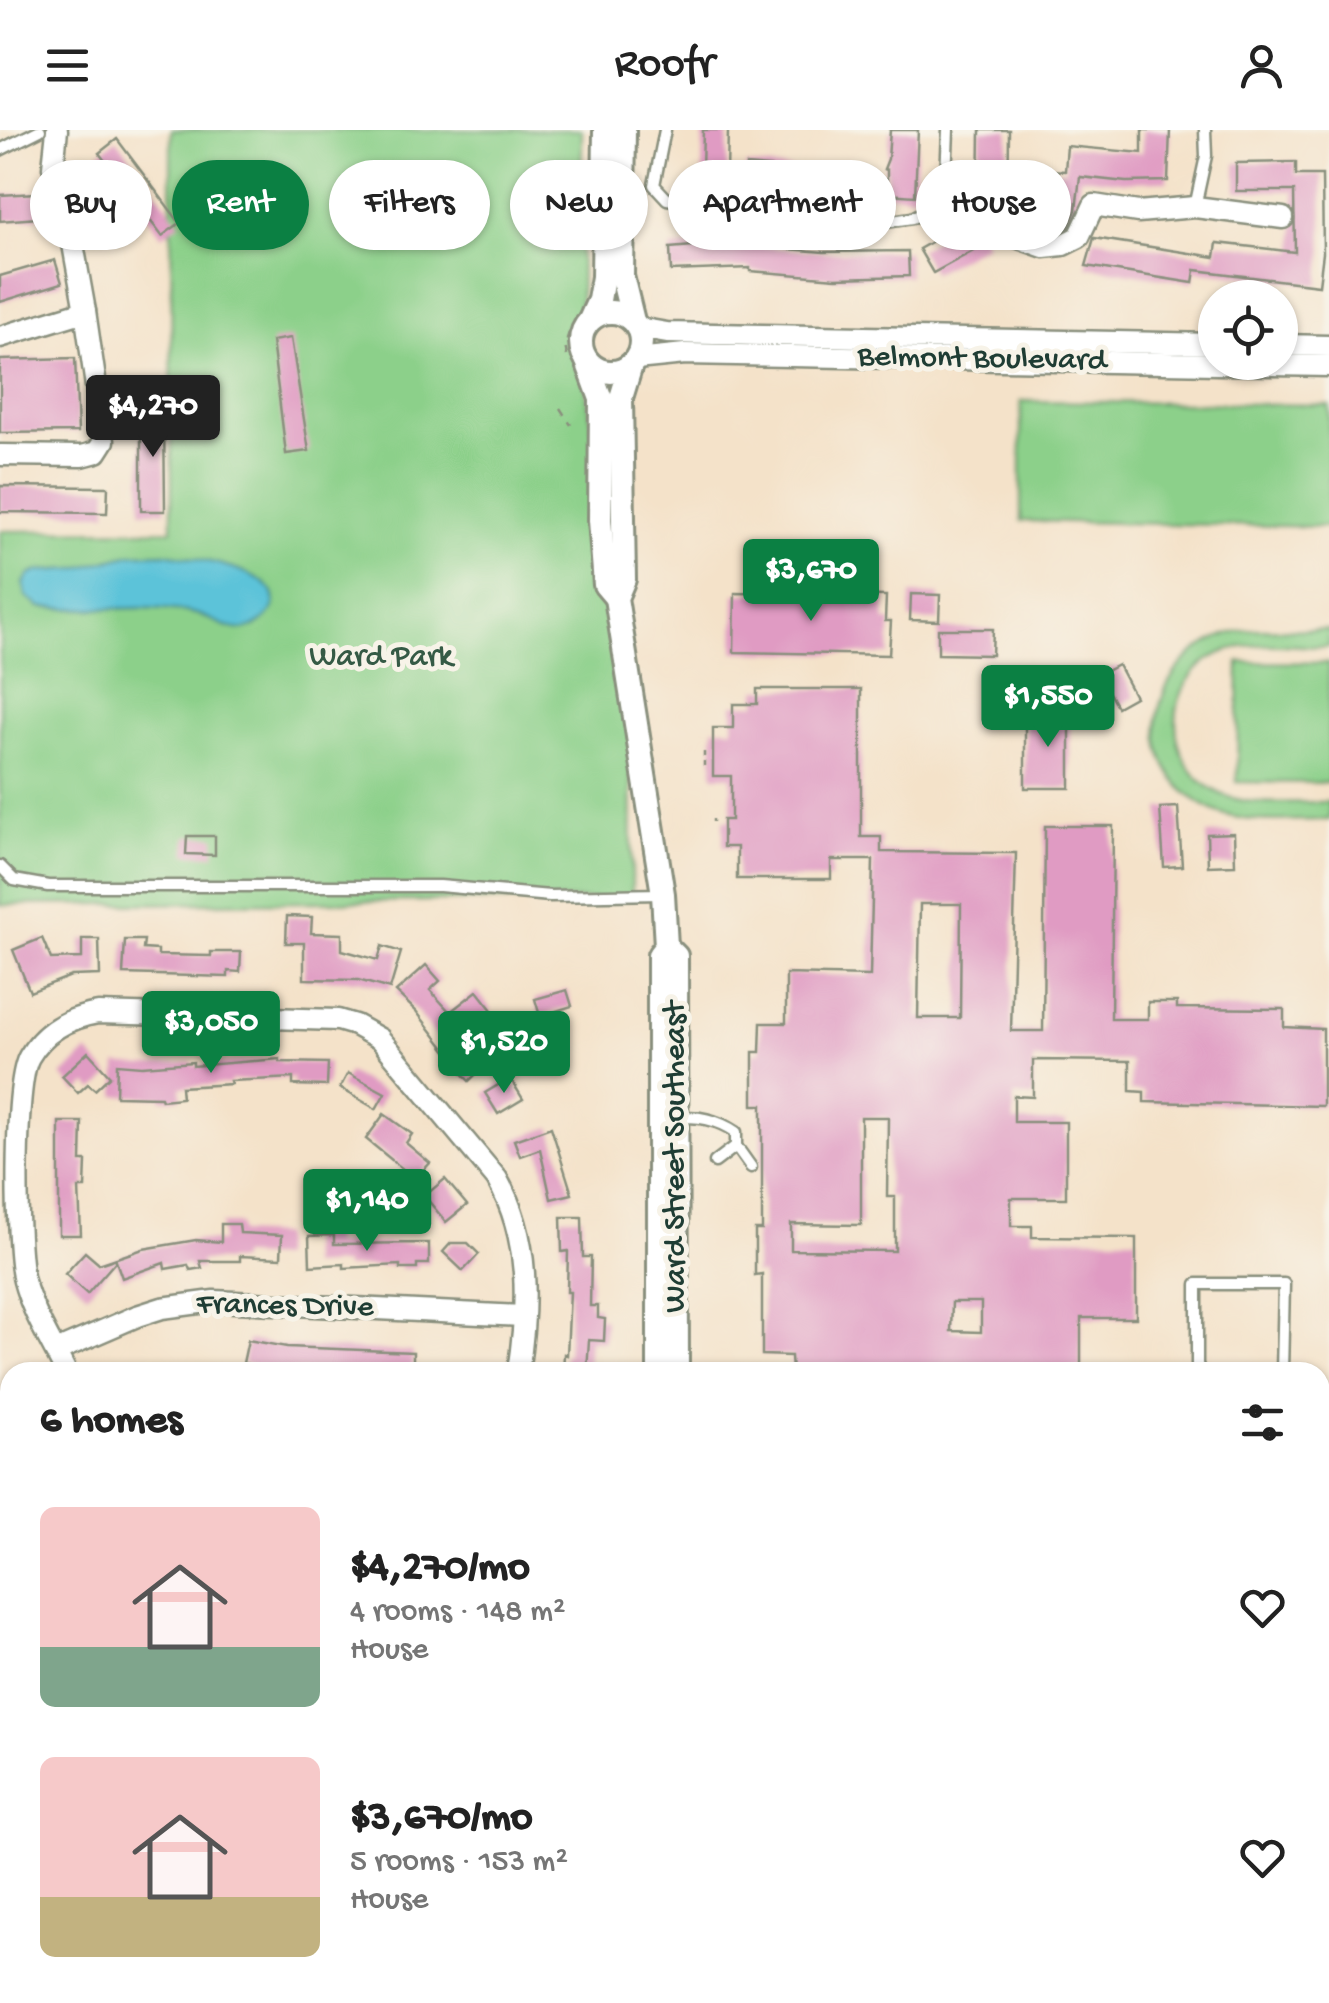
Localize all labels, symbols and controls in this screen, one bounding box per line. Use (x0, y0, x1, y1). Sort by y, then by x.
icon: menu (40, 38, 95, 93)
icon: person (1234, 38, 1289, 93)
text: Roofr (615, 39, 715, 92)
chip: Buy (30, 160, 152, 250)
chip: Rent (172, 160, 309, 250)
chip: Filters (329, 160, 490, 250)
chip: New (510, 160, 648, 250)
chip: Apartment (668, 160, 896, 250)
chip: House (916, 160, 1071, 250)
map controls (1198, 280, 1298, 380)
button: locate (1198, 280, 1298, 380)
street label: Belmont Boulevard (856, 339, 1109, 381)
pin: $4,270 (72, 375, 234, 460)
text: $4,270 (108, 388, 198, 426)
pin: $3,670 (730, 539, 892, 624)
text: $3,670 (765, 552, 857, 590)
park label: Ward Park (309, 639, 456, 677)
pin: $1,550 (967, 665, 1129, 750)
text: $1,550 (1003, 678, 1093, 716)
pin: $3,050 (130, 991, 292, 1076)
street label: Ward Street Southeast (658, 998, 696, 1313)
text: $3,050 (164, 1004, 258, 1042)
pin: $1,520 (423, 1011, 585, 1096)
text: $1,520 (460, 1024, 548, 1062)
pin: $1,140 (286, 1169, 448, 1254)
text: $1,140 (325, 1182, 409, 1220)
street label: Frances Drive (195, 1286, 374, 1328)
icon: filters (1235, 1395, 1290, 1450)
text: 6 homes (40, 1398, 183, 1447)
text: $4,270/mo (350, 1545, 530, 1594)
icon: home (120, 1547, 240, 1667)
icon: heart (1235, 1580, 1290, 1635)
text: 4 rooms · 148 m² (350, 1594, 566, 1632)
text: House (350, 1632, 428, 1670)
text: $3,670/mo (350, 1795, 533, 1844)
icon: home (120, 1797, 240, 1917)
icon: heart (1235, 1830, 1290, 1885)
text: 5 rooms · 153 m² (350, 1844, 568, 1882)
text: House (350, 1882, 428, 1920)

